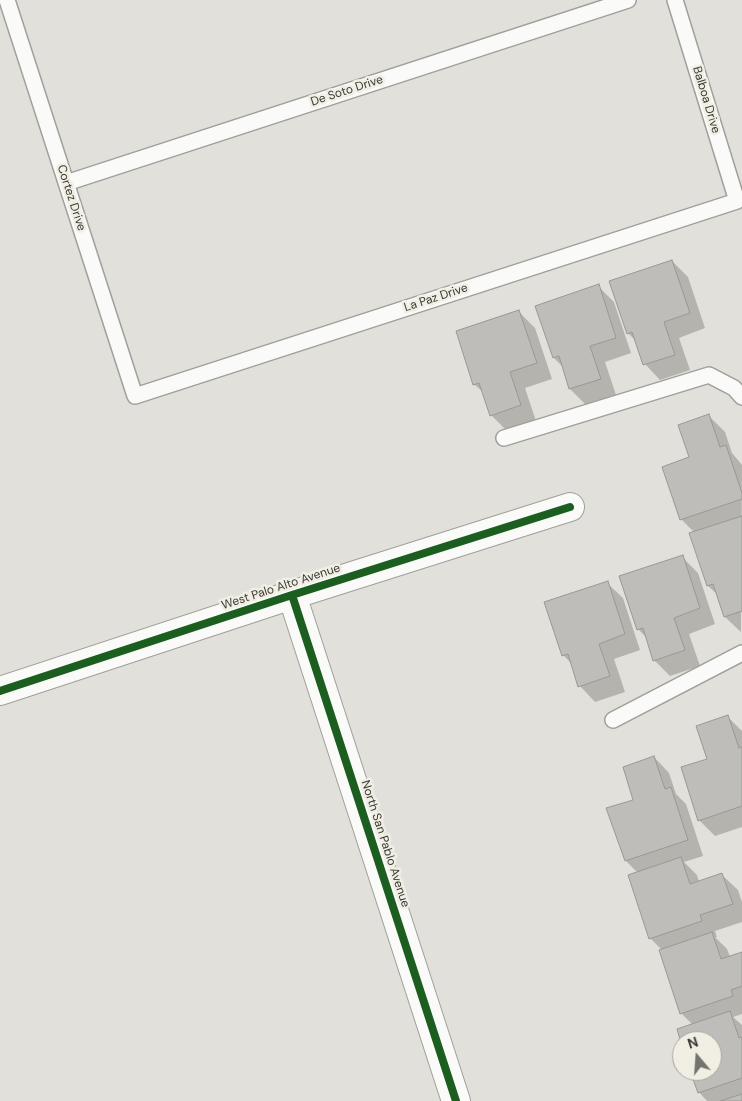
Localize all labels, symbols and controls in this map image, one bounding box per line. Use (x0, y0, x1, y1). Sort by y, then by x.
street label: Balboa Drive (689, 65, 723, 135)
street label: De Soto Drive (309, 73, 385, 109)
street label: Cortez Drive (54, 163, 88, 233)
street label: La Paz Drive (402, 281, 470, 315)
street label: West Palo Alto Avenue (220, 561, 342, 613)
street label: North San Pablo Avenue (358, 779, 412, 909)
north arrow (672, 1031, 722, 1081)
text: N (685, 1033, 700, 1053)

